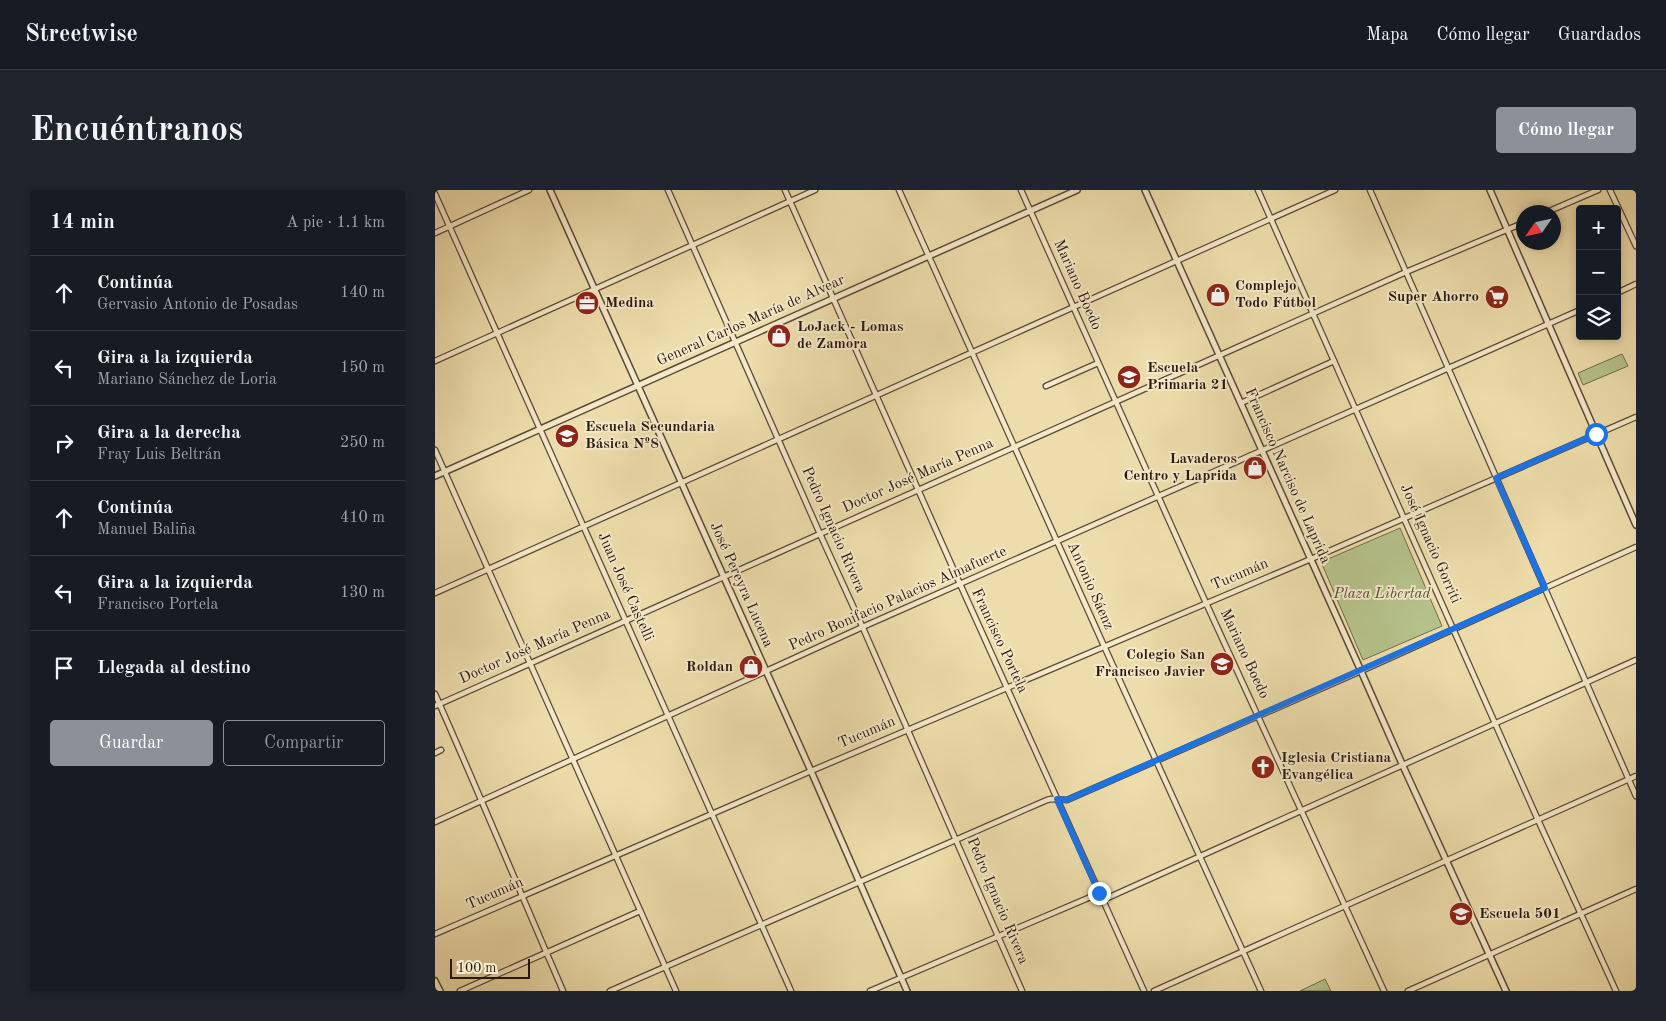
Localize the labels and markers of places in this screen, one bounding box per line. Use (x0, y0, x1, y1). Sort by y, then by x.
place label: Complejo Todo Fútbol (1235, 279, 1316, 311)
shop icon: Complejo Todo Fútbol (1205, 282, 1231, 308)
supermarket icon: Super Ahorro (1484, 284, 1510, 310)
office icon: Medina (574, 290, 600, 316)
place label: Super Ahorro (1388, 290, 1479, 305)
place label: Medina (605, 296, 654, 311)
place label: LoJack - Lomas de Zamora (797, 320, 903, 352)
shop icon: LoJack - Lomas de Zamora (766, 323, 792, 349)
place label: Escuela Primaria 21 (1147, 361, 1228, 393)
school or university icon: Escuela Primaria 21 (1116, 364, 1142, 390)
place label: Escuela Secundaria Básica Nº8 (585, 420, 715, 452)
school or university icon: Escuela Secundaria Básica Nº8 (554, 423, 580, 449)
place label: Lavaderos Centro y Laprida (1123, 452, 1237, 484)
shop icon: Lavaderos Centro y Laprida (1242, 455, 1268, 481)
place label: Colegio San Francisco Javier (1095, 648, 1205, 680)
school or university icon: Colegio San Francisco Javier (1209, 651, 1235, 677)
shop icon: Roldan (738, 654, 764, 680)
place label: Roldan (686, 660, 733, 675)
place label: Iglesia Cristiana Evangélica (1281, 751, 1391, 783)
church icon: Iglesia Cristiana Evangélica (1250, 754, 1276, 780)
school or university icon: Escuela 501 (1448, 901, 1474, 927)
place label: Escuela 501 (1479, 907, 1561, 922)

